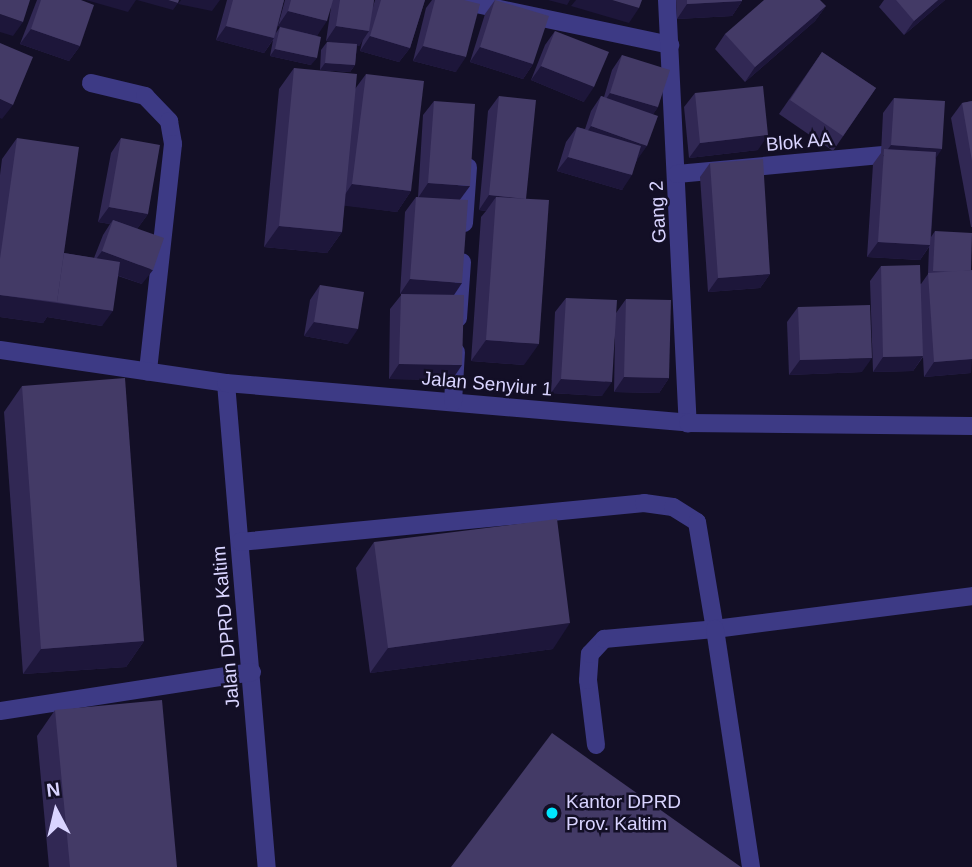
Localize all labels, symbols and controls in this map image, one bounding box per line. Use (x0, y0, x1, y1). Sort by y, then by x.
street label: Blok AA (764, 128, 834, 156)
street label: Gang 2 (645, 180, 671, 244)
street label: Jalan Senyiur 1 (421, 367, 553, 401)
street label: Jalan DPRD Kaltim (208, 545, 244, 709)
north arrow (21, 776, 91, 846)
text: N (45, 778, 61, 801)
place label: Kantor DPRD Prov. Kaltim (566, 791, 681, 835)
marker: Kantor DPRD Prov. Kaltim (544, 805, 560, 821)

